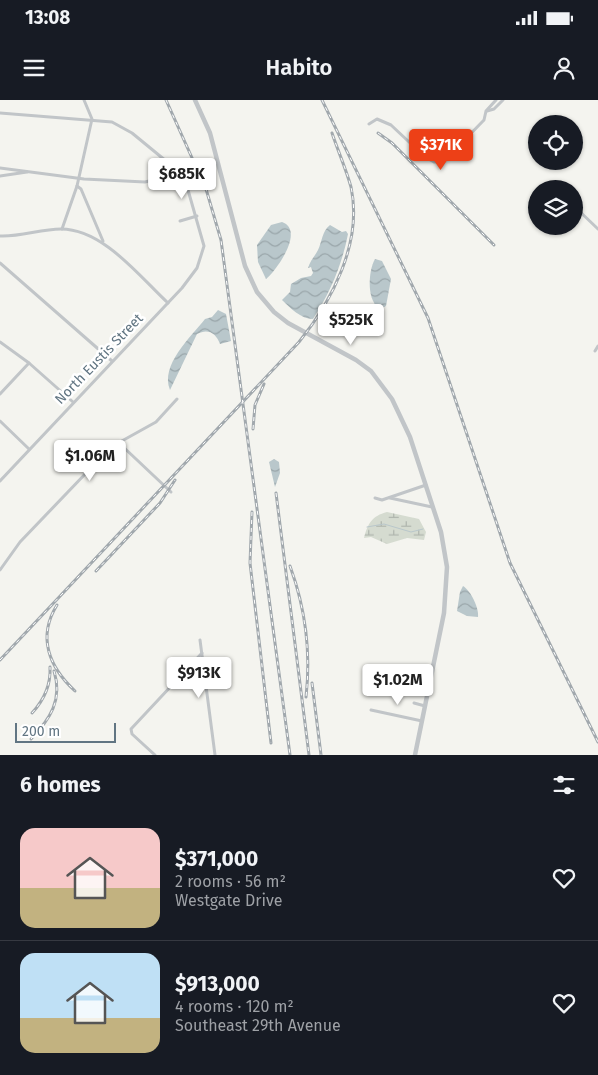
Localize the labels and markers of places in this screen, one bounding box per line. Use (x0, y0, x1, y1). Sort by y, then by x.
pin: $371K (406, 128, 476, 171)
pin: $685K (147, 158, 217, 200)
pin: $525K (316, 304, 386, 346)
pin: $1.06M (49, 440, 131, 482)
pin: $913K (164, 656, 234, 699)
pin: $1.02M (357, 664, 439, 706)

